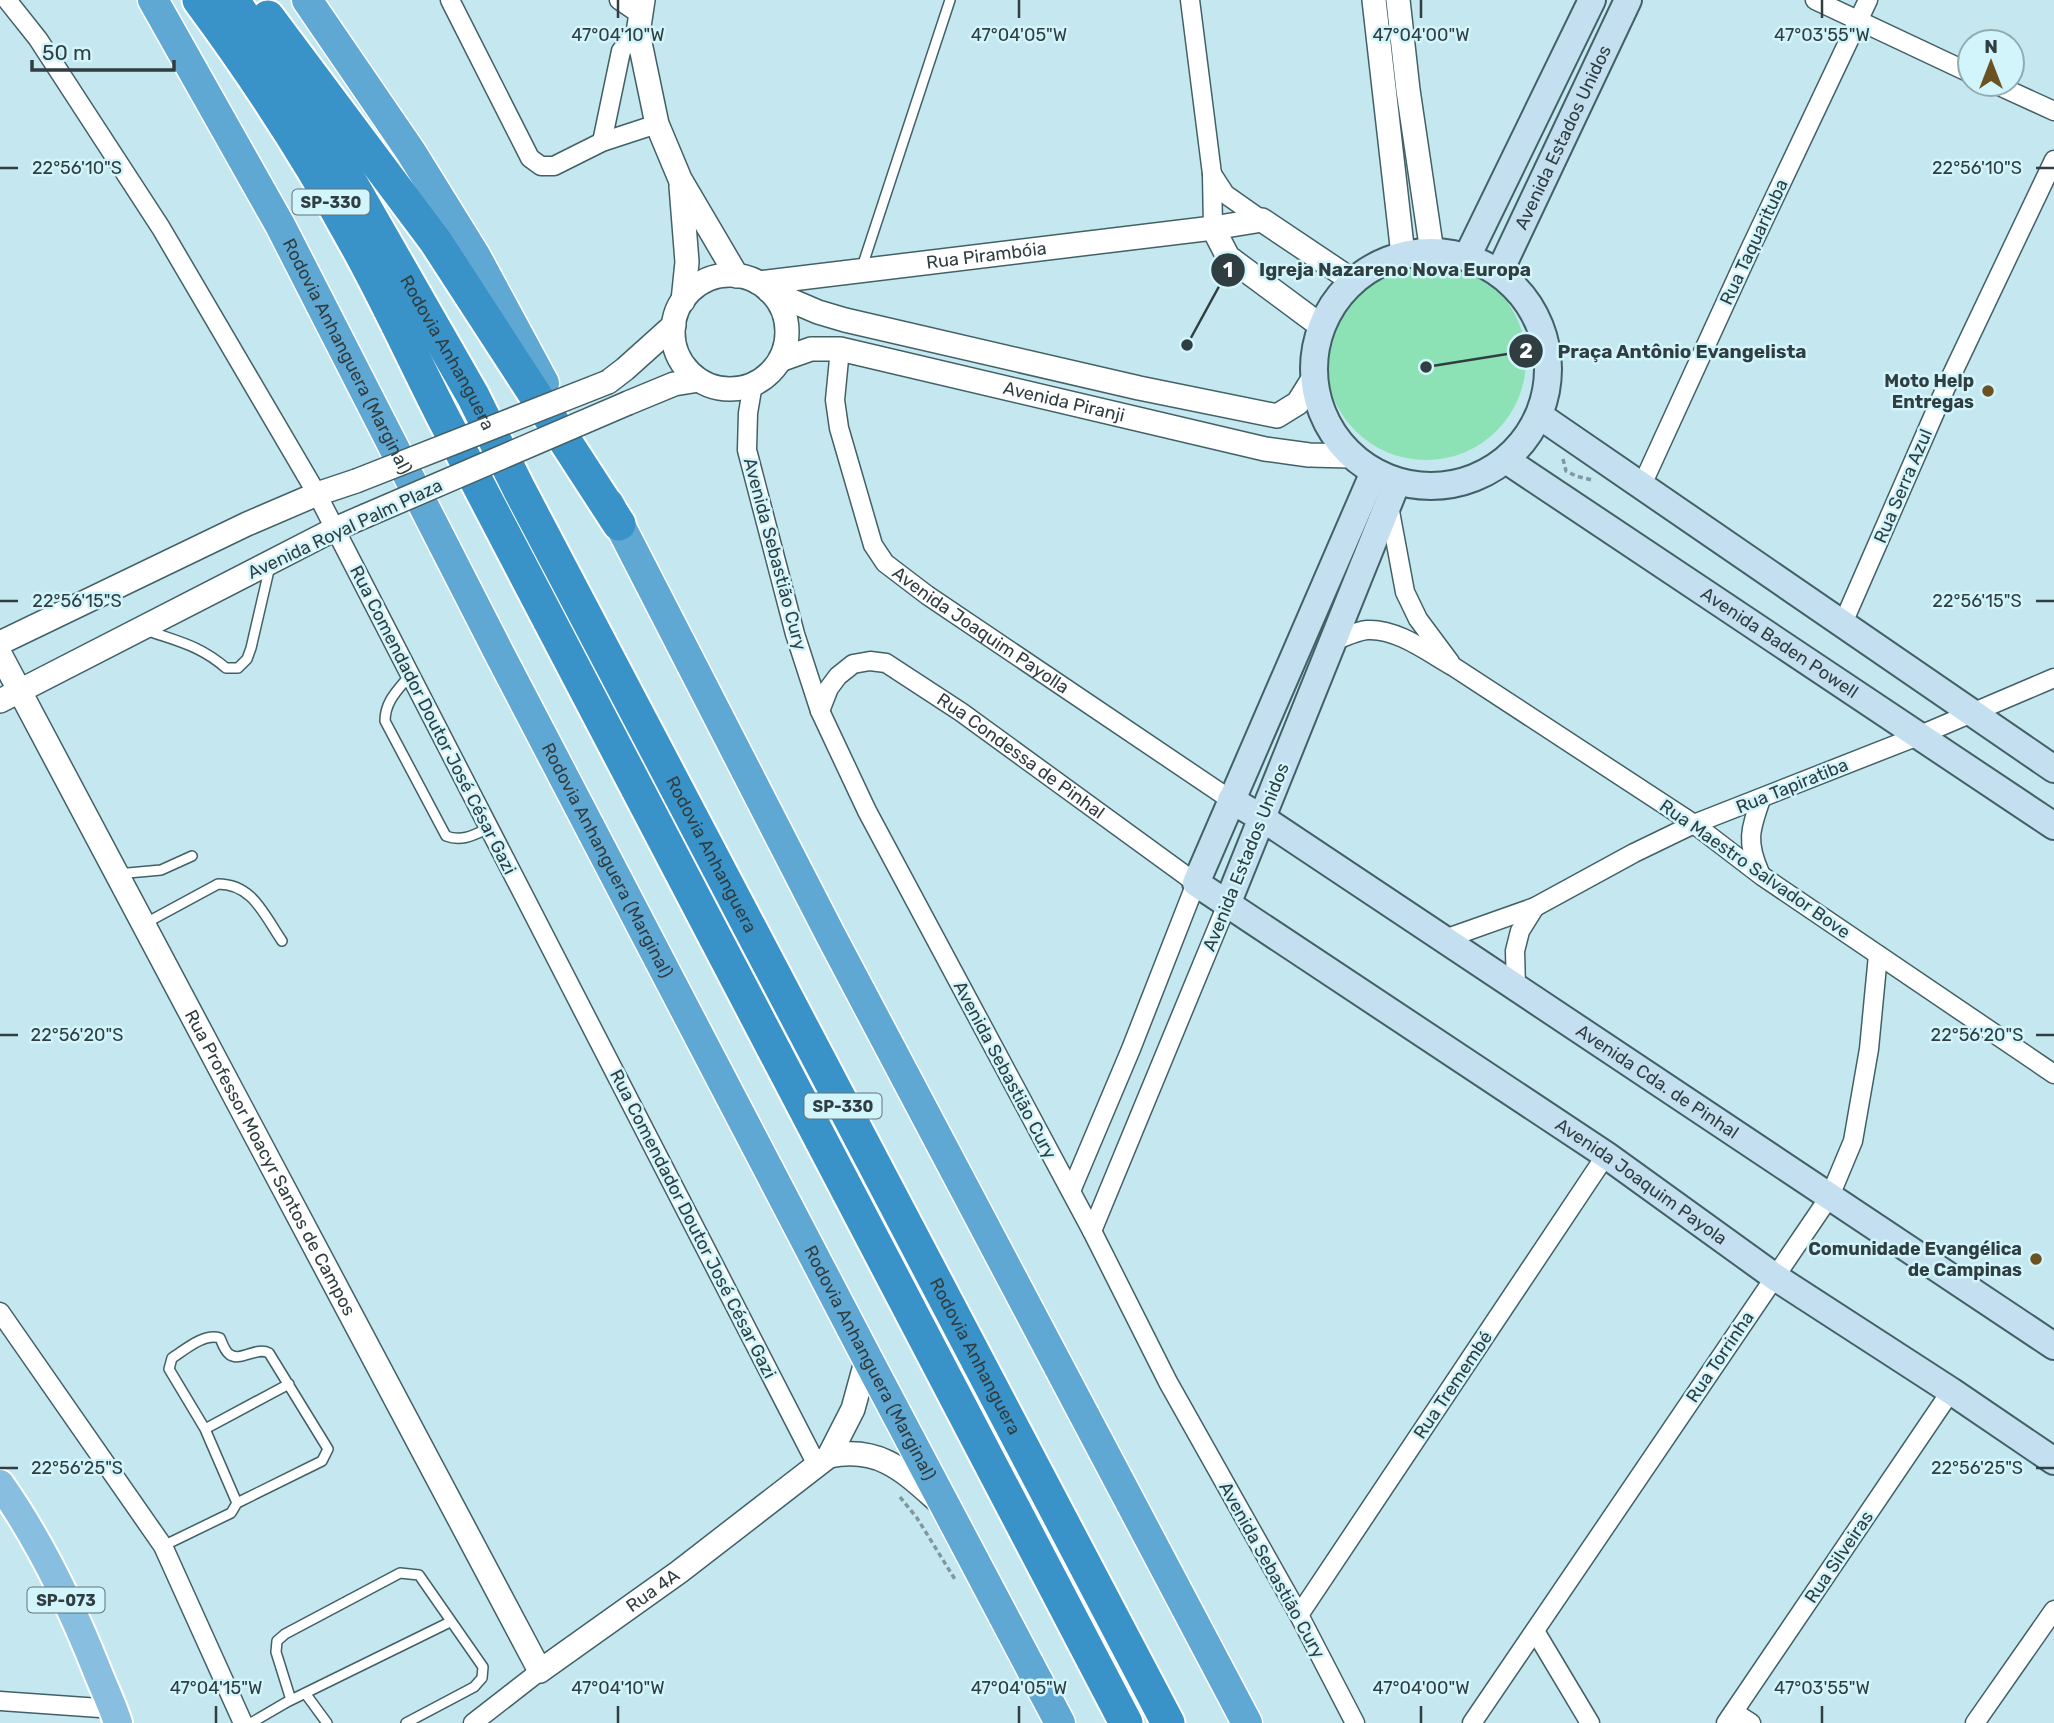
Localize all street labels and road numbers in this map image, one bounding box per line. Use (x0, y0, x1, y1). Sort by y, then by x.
street label: Avenida Estados Unidos (1510, 42, 1616, 233)
street label: Rua Taquarituba (1715, 176, 1793, 308)
road number: SP-330 (292, 190, 370, 214)
street label: Rodovia Anhanguera (Marginal) (278, 235, 417, 478)
street label: Rua Pirambóia (925, 237, 1048, 274)
street label: Rodovia Anhanguera (395, 271, 499, 434)
street label: Avenida Piranji (1001, 377, 1127, 427)
street label: Rua Serra Azul (1869, 426, 1937, 546)
street label: Avenida Sebastião Cury (739, 455, 811, 653)
street label: Avenida Royal Palm Plaza (244, 474, 446, 584)
street label: Rua Comendador Doutor José César Gazi (345, 562, 521, 878)
street label: Avenida Joaquim Payolla (888, 562, 1073, 699)
street label: Avenida Baden Powell (1697, 582, 1862, 703)
street label: Rua Condessa de Pinhal (933, 688, 1109, 824)
street label: Rodovia Anhanguera (Marginal) (537, 739, 678, 982)
street label: Rua Tapiratiba (1733, 754, 1851, 818)
street label: Avenida Estados Unidos (1198, 760, 1294, 954)
street label: Rodovia Anhanguera (661, 772, 762, 937)
street label: Rua Maestro Salvador Bove (1655, 795, 1855, 943)
street label: Avenida Sebastião Cury (949, 977, 1061, 1163)
street label: Rua Professor Moacyr Santos de Campos (180, 1006, 360, 1320)
street label: Avenida Cda. de Pinhal (1572, 1020, 1743, 1144)
street label: Rua Comendador Doutor José César Gazi (605, 1066, 781, 1382)
road number: SP-330 (804, 1094, 882, 1118)
street label: Avenida Joaquim Payola (1551, 1114, 1731, 1250)
street label: Rodovia Anhanguera (Marginal) (799, 1242, 941, 1484)
street label: Rodovia Anhanguera (925, 1274, 1025, 1439)
street label: Rua Torrinha (1681, 1307, 1759, 1407)
street label: Rua Tremembé (1409, 1327, 1497, 1443)
street label: Avenida Sebastião Cury (1214, 1478, 1330, 1662)
street label: Rua Silveiras (1800, 1507, 1878, 1607)
street label: Rua 4A (622, 1564, 684, 1617)
road number: SP-073 (28, 1588, 104, 1612)

